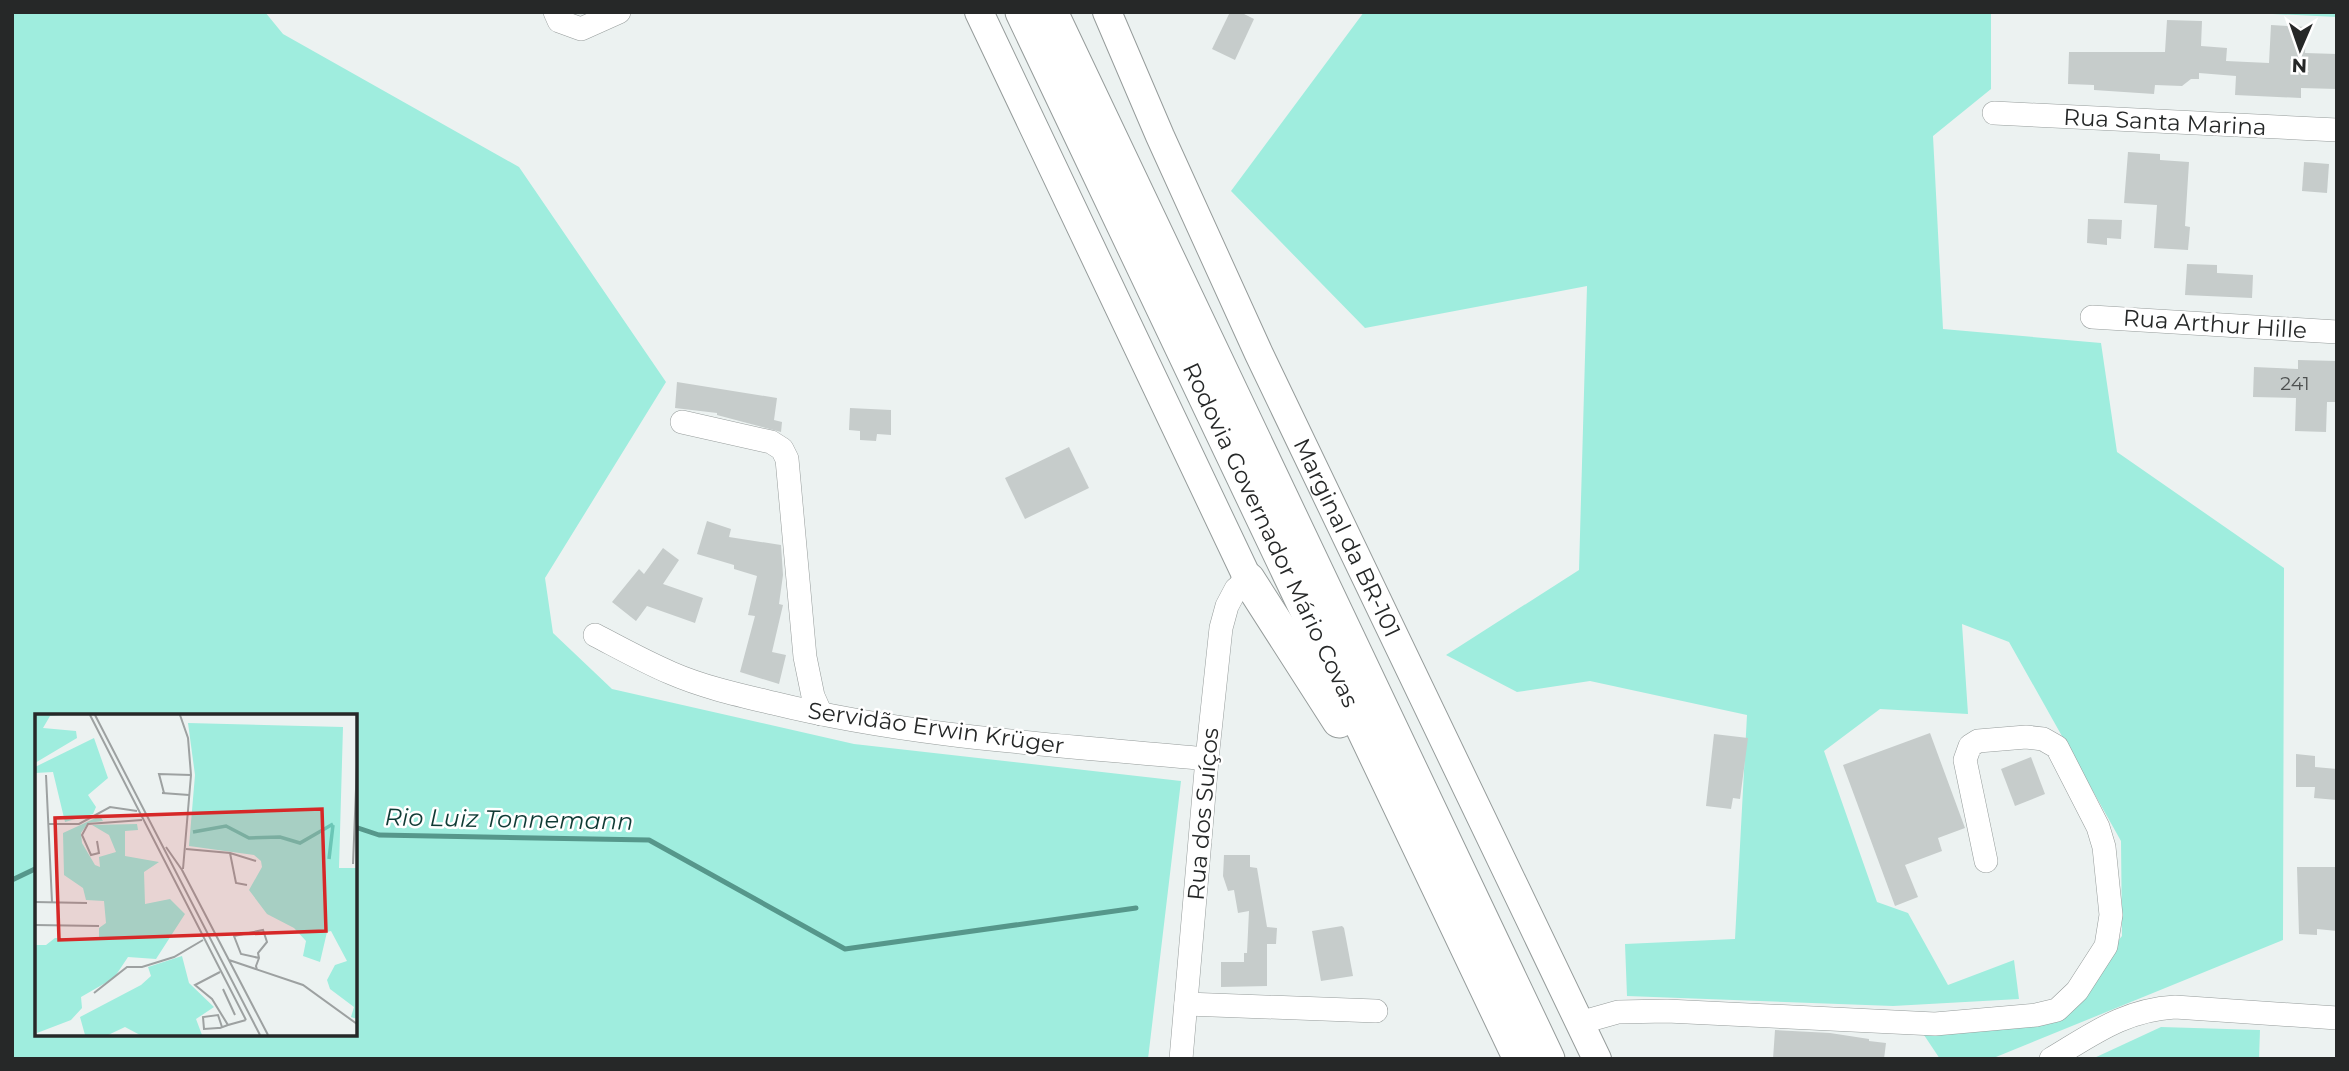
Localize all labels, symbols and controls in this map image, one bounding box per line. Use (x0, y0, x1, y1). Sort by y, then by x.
north arrow (2265, 14, 2335, 84)
text: N (2291, 54, 2308, 77)
street label: Rua Santa Marina (2063, 103, 2267, 141)
street label: Rua Arthur Hille (2122, 304, 2308, 344)
street label: Rodovia Governador Mário Covas (1177, 358, 1365, 712)
house number: 241 (2280, 372, 2310, 395)
street label: Marginal da BR-101 (1287, 434, 1407, 642)
street label: Servidão Erwin Krüger (806, 696, 1066, 760)
inset map (35, 714, 357, 1036)
street label: Rua dos Suíços (1182, 727, 1224, 901)
water label: Rio Luiz Tonnemann (384, 802, 634, 836)

